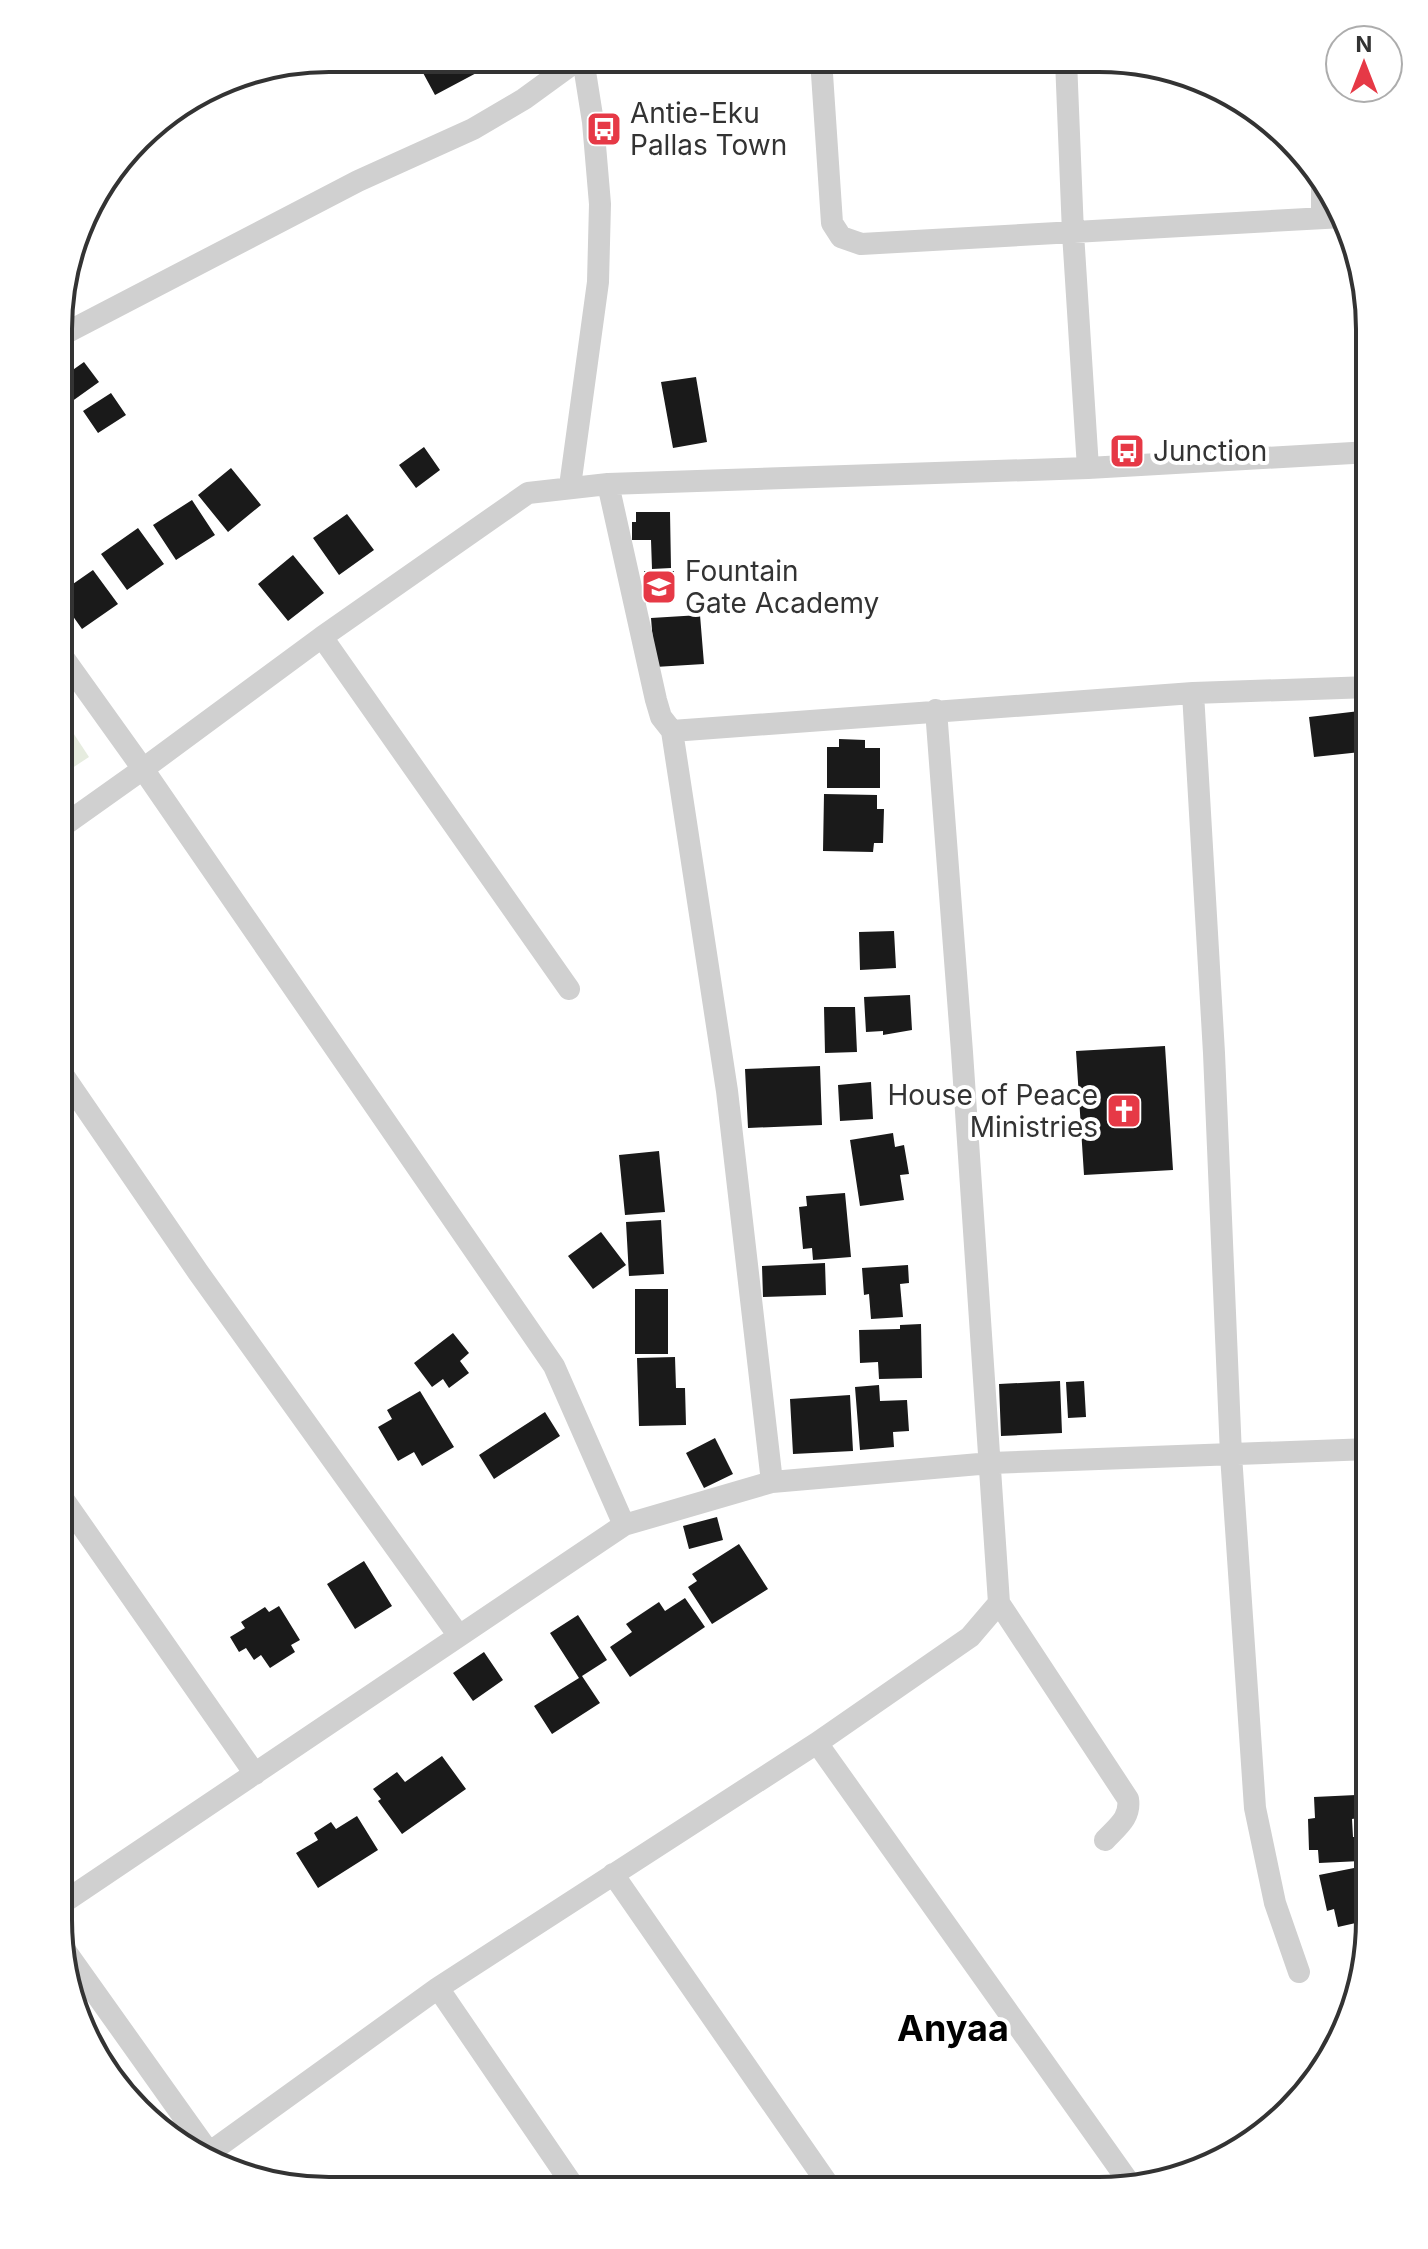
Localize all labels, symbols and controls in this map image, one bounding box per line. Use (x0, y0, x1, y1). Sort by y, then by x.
north arrow (1324, 24, 1404, 104)
text: N (1356, 31, 1372, 57)
place label: Antie-Eku Pallas Town (630, 96, 787, 162)
bus stop icon: Antie-Eku Pallas Town (585, 110, 623, 148)
bus stop icon: Junction (1108, 432, 1146, 470)
place label: Junction (1153, 434, 1267, 468)
place label: Fountain Gate Academy (685, 554, 879, 620)
school or university icon: Fountain Gate Academy (640, 568, 678, 606)
place label: House of Peace Ministries (887, 1078, 1098, 1144)
church icon: House of Peace Ministries (1105, 1092, 1143, 1130)
district label: Anyaa (897, 2006, 1009, 2050)

